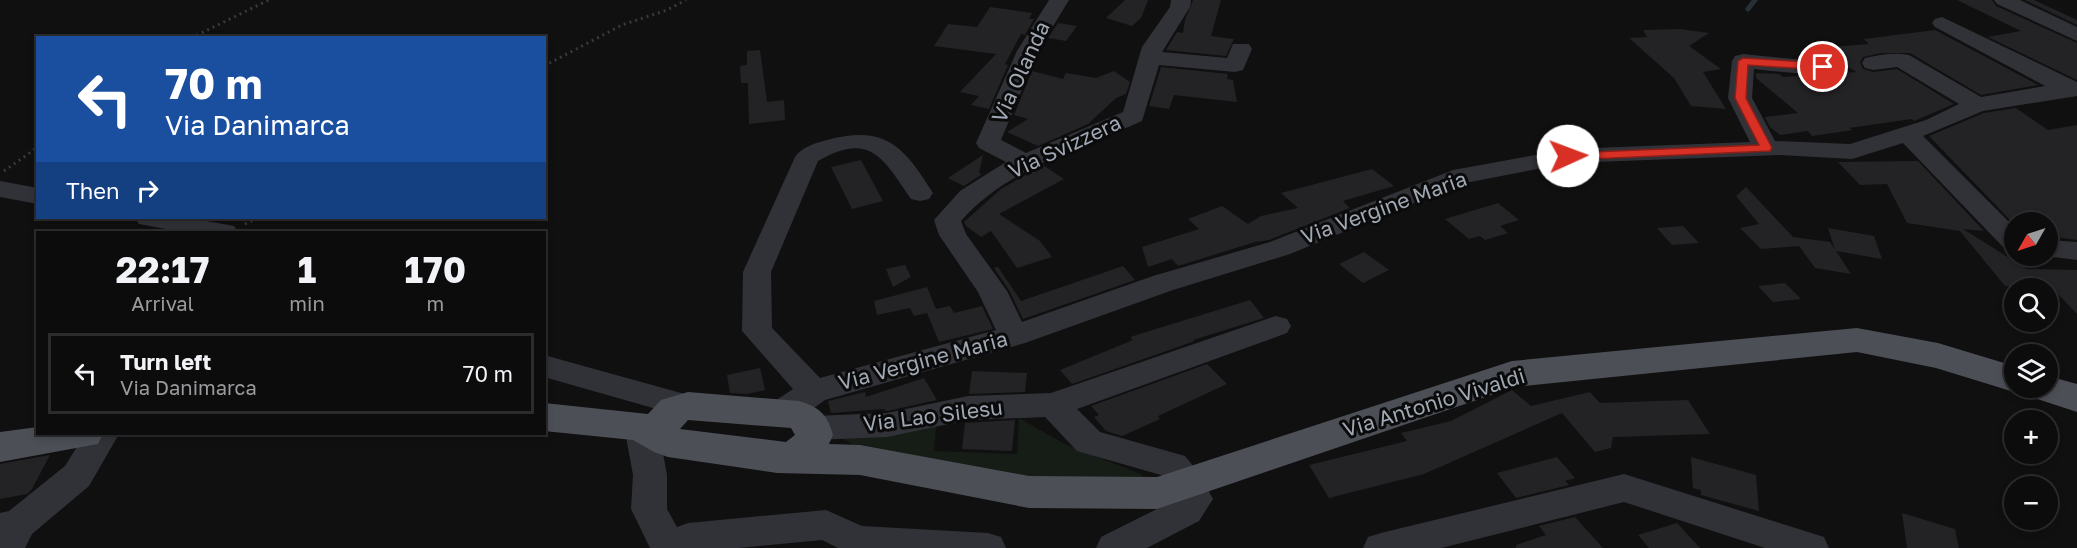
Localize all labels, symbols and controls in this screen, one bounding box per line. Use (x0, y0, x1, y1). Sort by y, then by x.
street label: Via Olanda (985, 17, 1055, 126)
pin (1797, 41, 1848, 92)
icon: arrive (1806, 50, 1839, 83)
text: 70 m (165, 58, 262, 108)
icon: left (66, 60, 144, 138)
text: Via Danimarca (165, 109, 350, 141)
street label: Via Svizzera (1004, 109, 1125, 183)
position arrow (1536, 124, 1600, 188)
street label: Via Vergine Maria (1297, 165, 1470, 249)
icon: right (131, 174, 164, 207)
text: Then (66, 177, 119, 204)
north arrow (2004, 212, 2058, 266)
map controls (2004, 212, 2058, 530)
text: 22:17 (116, 248, 209, 291)
text: 1 (298, 248, 316, 291)
text: 170 (405, 248, 466, 291)
button: search (2004, 278, 2058, 332)
text: Arrival (131, 291, 194, 315)
text: min (289, 291, 325, 315)
text: m (426, 291, 444, 315)
street label: Via Vergine Maria (835, 325, 1010, 395)
button: layers (2004, 344, 2058, 398)
text: Turn left (120, 348, 211, 375)
icon: left (69, 357, 102, 390)
text: 70 m (463, 360, 513, 387)
street label: Via Antonio Vivaldi (1340, 362, 1528, 442)
text: Via Danimarca (120, 375, 257, 399)
street label: Via Lao Silesu (862, 394, 1004, 436)
button: + (2004, 410, 2058, 464)
button: − (2004, 476, 2058, 530)

